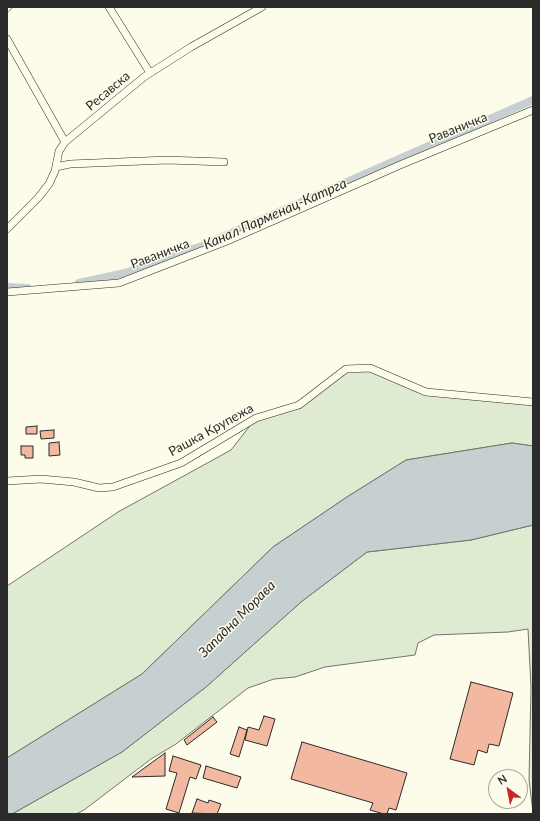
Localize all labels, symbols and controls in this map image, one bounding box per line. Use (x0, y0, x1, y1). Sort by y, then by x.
street label: Ресавска (83, 68, 133, 114)
street label: Раваничка (426, 109, 490, 147)
water label: Канал Парменац-Катрга (201, 175, 349, 253)
street label: Раваничка (128, 236, 192, 272)
street label: Рашка Крупежа (166, 400, 256, 460)
water label: Западна Морава (195, 577, 279, 661)
north arrow (488, 769, 528, 809)
text: N (495, 771, 509, 787)

